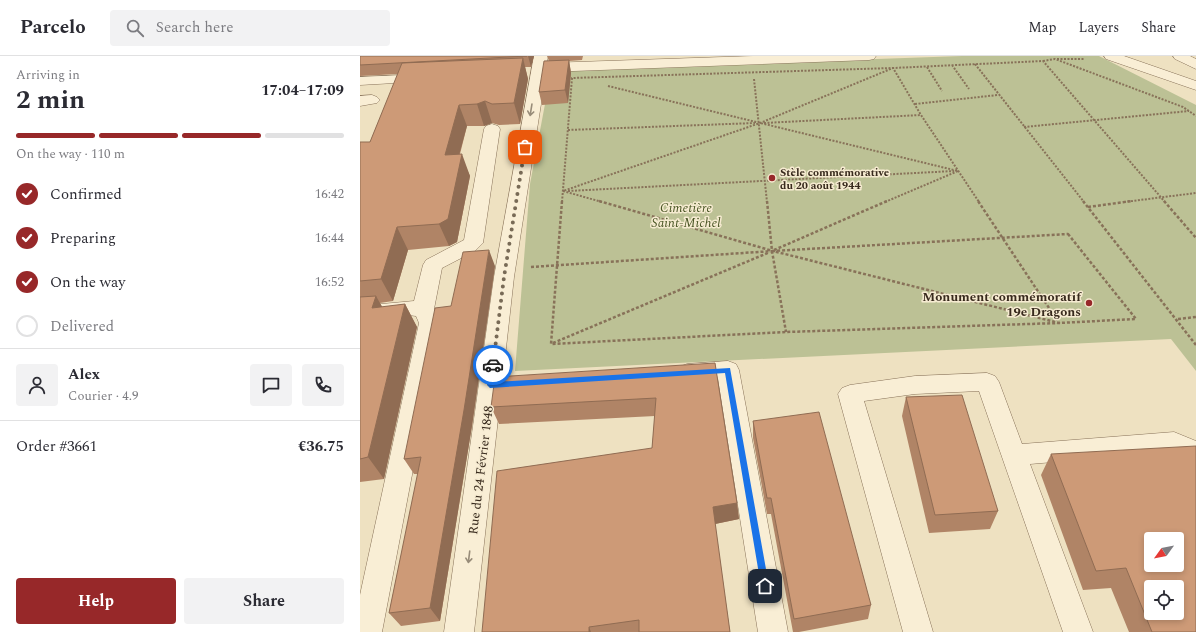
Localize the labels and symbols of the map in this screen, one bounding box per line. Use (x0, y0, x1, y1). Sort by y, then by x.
one-way arrow (527, 103, 535, 116)
pin (508, 130, 542, 164)
place label: Stèle commémorative du 20 août 1944 (780, 164, 890, 194)
marker: Stèle commémorative du 20 août 1944 (767, 173, 777, 183)
park label: Cimetière Saint-Michel (651, 198, 721, 233)
place label: Monument commémoratif 19e Dragons (922, 287, 1082, 322)
marker: Monument commémoratif 19e Dragons (1084, 298, 1094, 308)
courier (473, 345, 513, 385)
street label: Rue du 24 Février 1848 (463, 405, 499, 536)
north arrow (1144, 532, 1184, 572)
one-way arrow (465, 550, 472, 563)
pin (748, 569, 782, 603)

